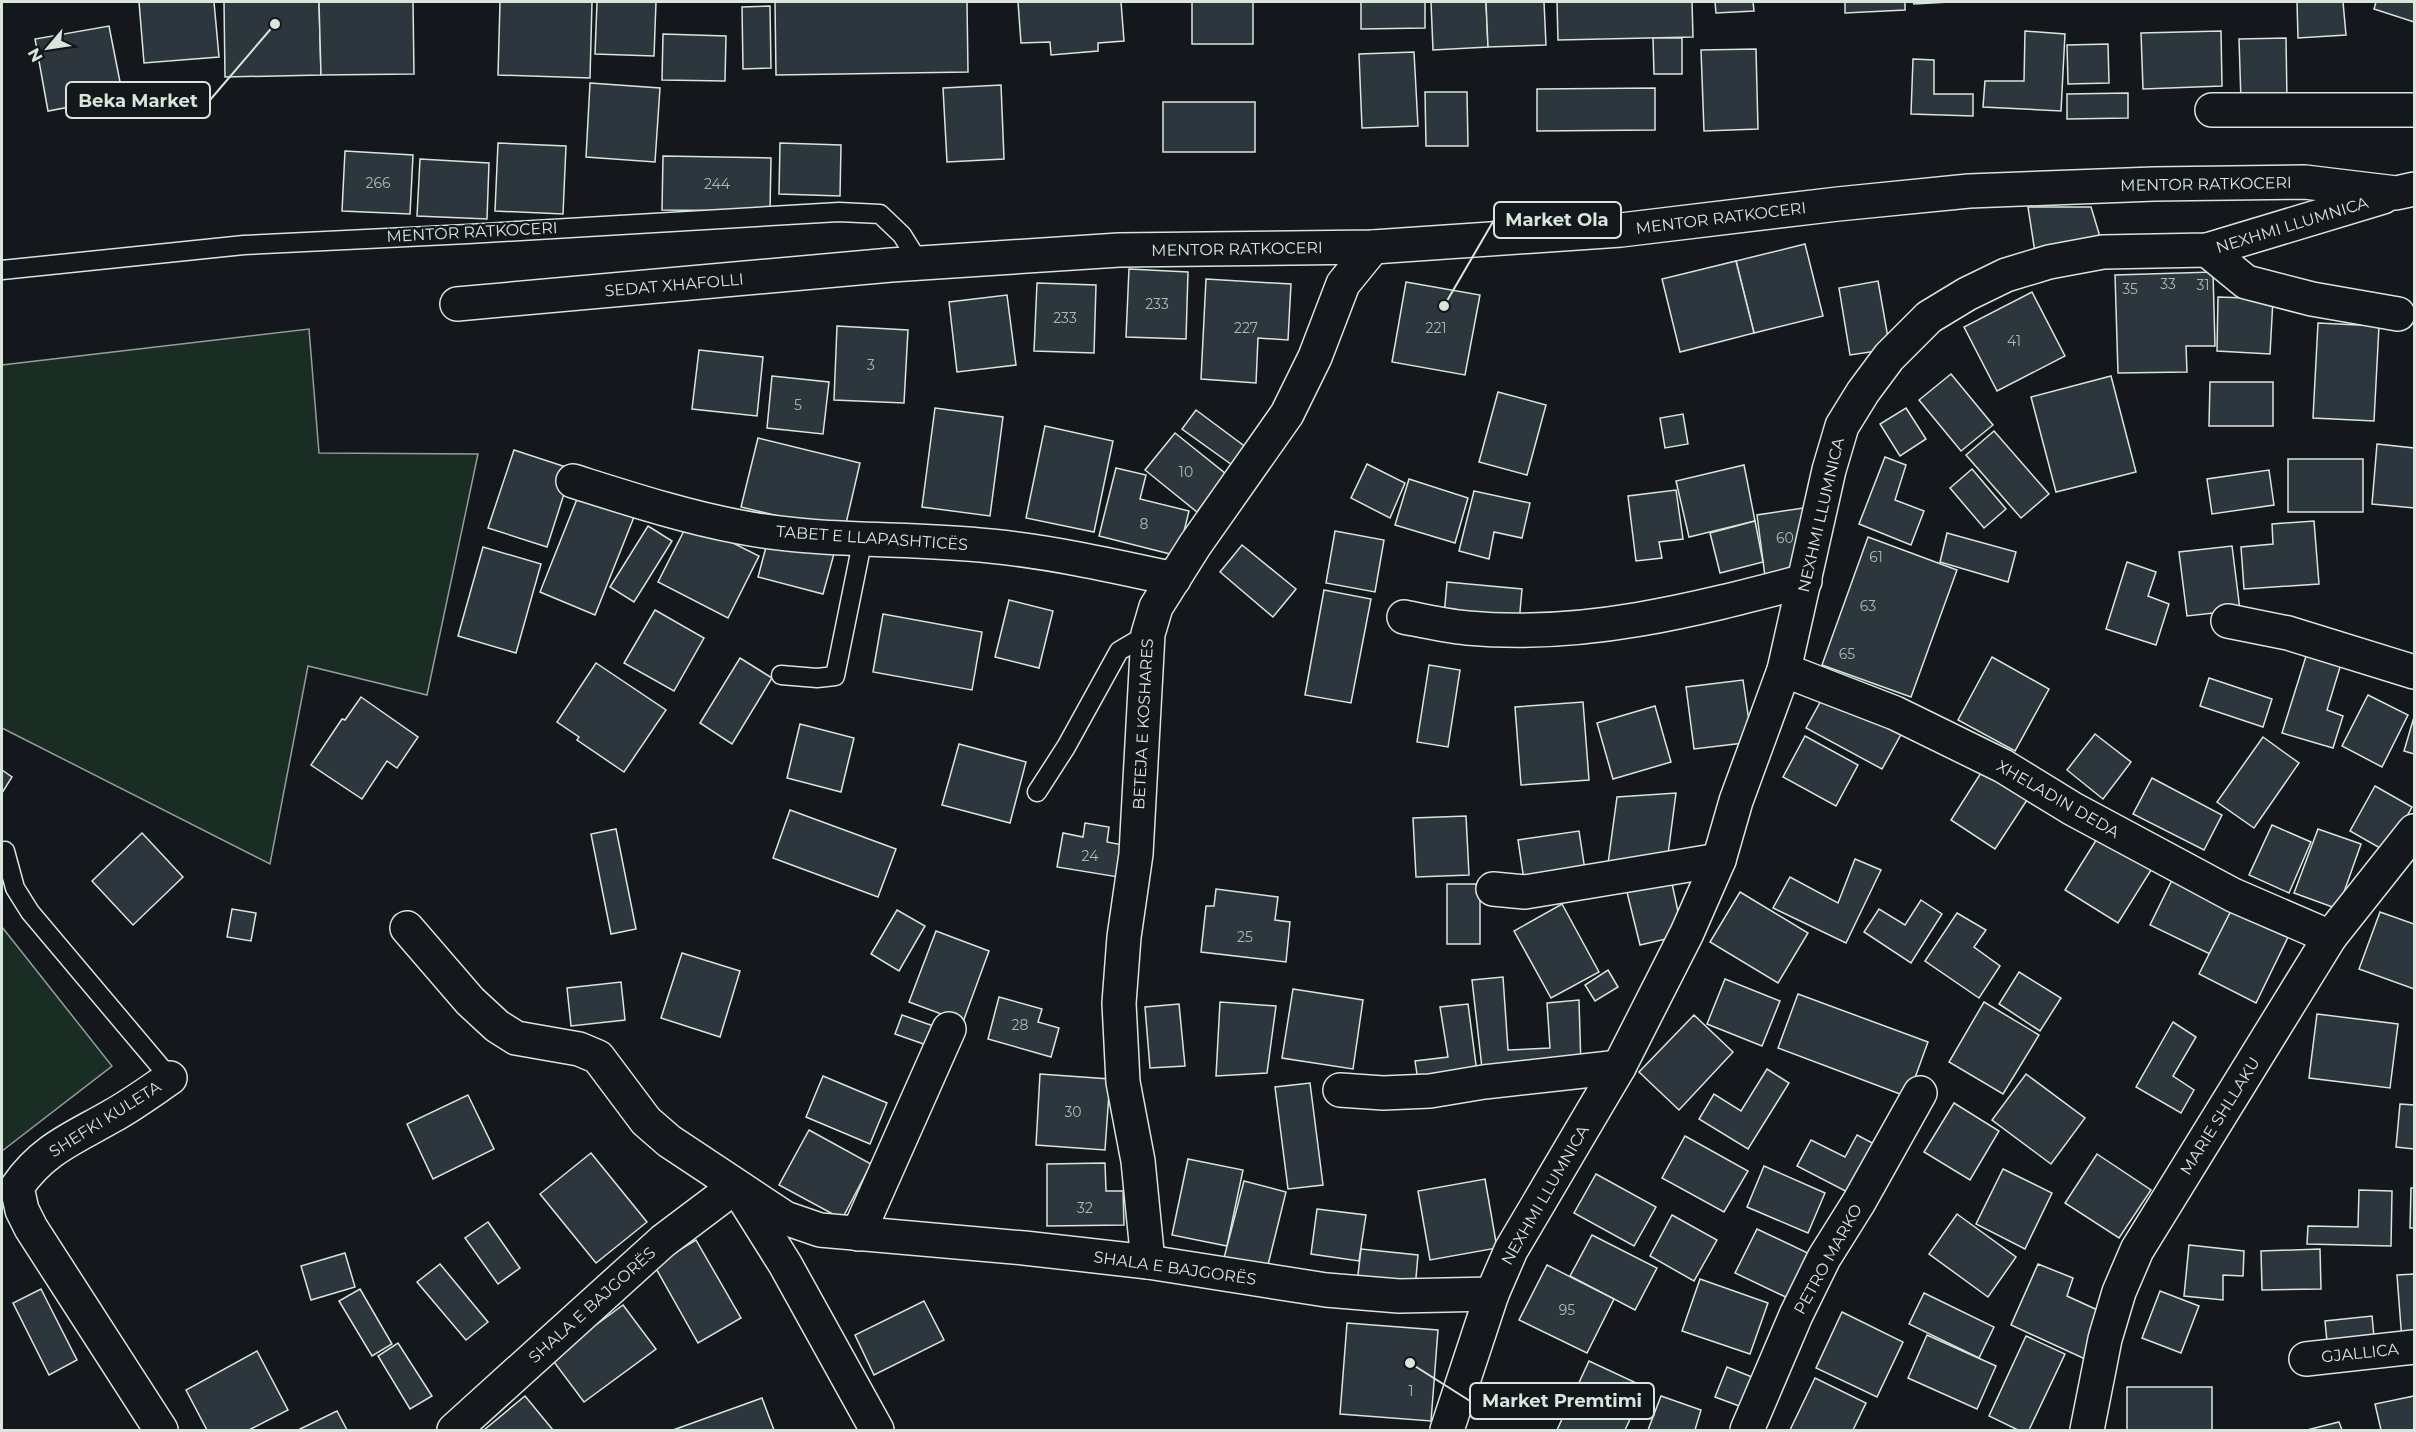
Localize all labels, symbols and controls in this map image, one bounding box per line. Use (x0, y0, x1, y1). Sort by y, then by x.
north arrow (18, 18, 78, 78)
text: N (24, 45, 47, 65)
callout: Beka Market (66, 82, 210, 118)
text: Beka Market (78, 90, 198, 112)
street label: MENTOR RATKOCERI (2120, 173, 2292, 195)
house number: 266 (366, 174, 391, 192)
house number: 244 (704, 175, 731, 193)
street label: NEXHMI LLUMNICA (2214, 193, 2371, 257)
street label: MENTOR RATKOCERI (1635, 198, 1807, 238)
callout: Market Ola (1494, 202, 1621, 238)
text: Market Ola (1505, 209, 1609, 231)
street label: MENTOR RATKOCERI (386, 218, 558, 246)
street label: MENTOR RATKOCERI (1151, 238, 1323, 260)
street label: SEDAT XHAFOLLI (604, 269, 744, 301)
house number: 33 (2160, 275, 2176, 293)
house number: 31 (2197, 276, 2209, 294)
house number: 35 (2122, 280, 2138, 298)
house number: 233 (1145, 295, 1169, 313)
house number: 233 (1053, 309, 1077, 327)
house number: 227 (1234, 319, 1258, 337)
house number: 221 (1426, 319, 1446, 337)
house number: 41 (2007, 332, 2021, 350)
house number: 3 (867, 356, 875, 374)
house number: 5 (794, 396, 802, 414)
street label: NEXHMI LLUMNICA (1794, 435, 1848, 594)
house number: 10 (1179, 463, 1193, 481)
house number: 8 (1140, 515, 1149, 533)
street label: TABET E LLAPASHTICËS (775, 521, 969, 554)
house number: 60 (1776, 529, 1794, 547)
house number: 61 (1869, 548, 1883, 566)
house number: 63 (1860, 597, 1876, 615)
street label: BETEJA E KOSHARES (1129, 638, 1157, 810)
house number: 65 (1839, 645, 1855, 663)
street label: XHELADIN DEDA (1993, 756, 2123, 842)
house number: 24 (1082, 847, 1099, 865)
house number: 25 (1237, 928, 1253, 946)
house number: 28 (1012, 1016, 1029, 1034)
street label: MARIE SHLLAKU (2176, 1054, 2264, 1178)
street label: SHEFKI KULETA (46, 1077, 165, 1161)
house number: 30 (1064, 1103, 1082, 1121)
street label: NEXHMI LLUMNICA (1497, 1121, 1593, 1268)
house number: 32 (1077, 1199, 1093, 1217)
street label: PETRO MARKO (1790, 1201, 1866, 1317)
street label: SHALA E BAJGORËS (524, 1242, 659, 1367)
street label: SHALA E BAJGORËS (1093, 1246, 1258, 1289)
house number: 95 (1559, 1301, 1575, 1319)
street label: GJALLICA (2320, 1339, 2400, 1367)
house number: 1 (1408, 1382, 1414, 1400)
callout: Market Premtimi (1470, 1383, 1654, 1419)
text: Market Premtimi (1482, 1390, 1642, 1412)

